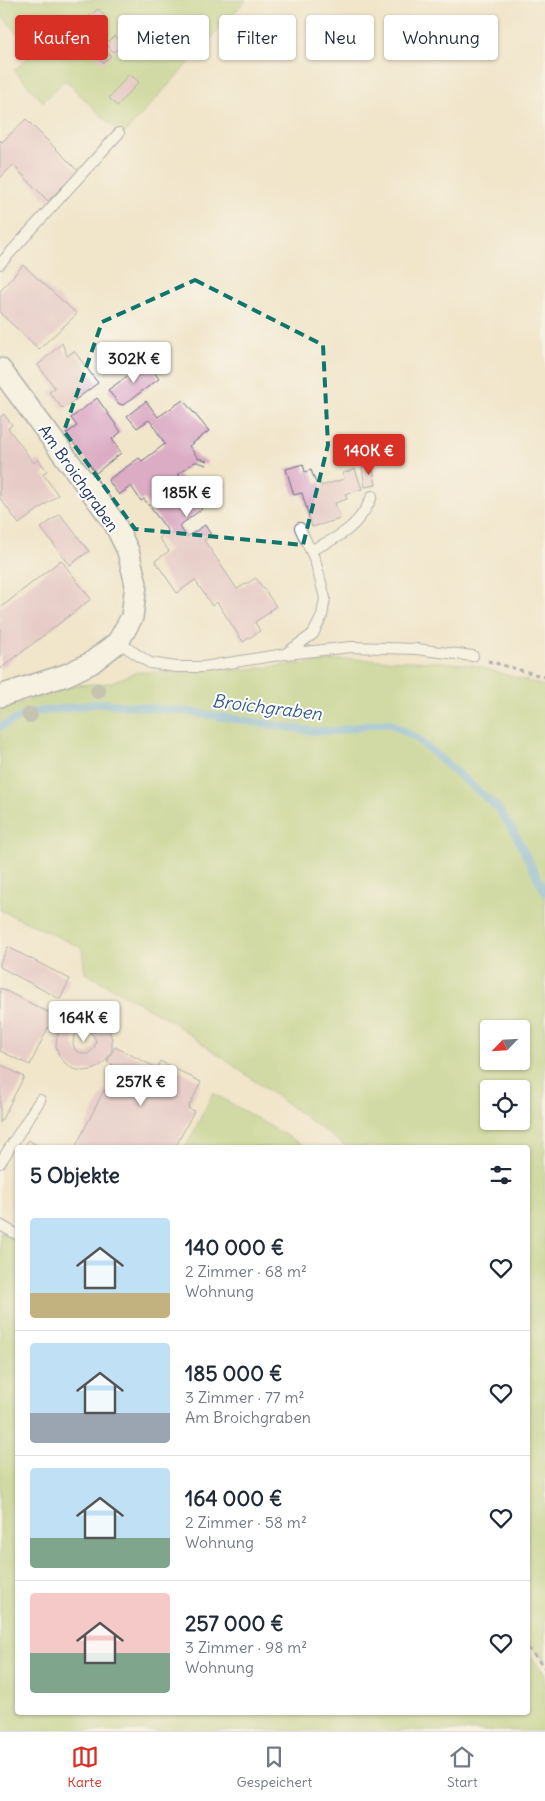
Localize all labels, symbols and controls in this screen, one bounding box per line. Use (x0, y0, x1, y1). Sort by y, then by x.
chip: Kaufen (15, 15, 108, 60)
chip: Mieten (118, 15, 209, 60)
chip: Filter (219, 15, 296, 60)
chip: Neu (306, 15, 374, 60)
chip: Wohnung (384, 15, 498, 60)
pin: 302K € (93, 342, 175, 384)
text: 302K € (108, 348, 160, 368)
street label: Am Broichgraben (35, 421, 123, 535)
pin: 140K € (328, 434, 410, 476)
text: 140K € (344, 440, 394, 460)
pin: 185K € (146, 476, 228, 518)
text: 185K € (163, 482, 211, 502)
water label: Broichgraben (211, 689, 324, 725)
pin: 164K € (43, 1000, 125, 1043)
text: 164K € (60, 1007, 108, 1027)
north arrow (480, 1020, 530, 1070)
map controls (480, 1020, 530, 1130)
pin: 257K € (100, 1064, 182, 1107)
text: 257K € (116, 1071, 166, 1091)
button: locate (480, 1080, 530, 1130)
icon: filters (487, 1161, 515, 1189)
text: 5 Objekte (30, 1162, 120, 1189)
text: 140 000 € (185, 1234, 284, 1261)
icon: home (70, 1238, 130, 1298)
icon: heart (487, 1254, 515, 1282)
text: 2 Zimmer · 68 m² (185, 1261, 307, 1281)
text: Wohnung (185, 1281, 254, 1301)
text: 185 000 € (185, 1360, 282, 1387)
icon: home (70, 1363, 130, 1423)
icon: heart (487, 1379, 515, 1407)
text: 3 Zimmer · 77 m² (185, 1387, 304, 1407)
text: Am Broichgraben (185, 1407, 311, 1427)
text: 164 000 € (185, 1485, 283, 1512)
icon: home (70, 1488, 130, 1548)
icon: heart (487, 1504, 515, 1532)
text: 2 Zimmer · 58 m² (185, 1512, 307, 1532)
text: Wohnung (185, 1532, 254, 1552)
text: 257 000 € (185, 1610, 284, 1637)
icon: home (70, 1613, 130, 1673)
icon: heart (487, 1629, 515, 1657)
text: 3 Zimmer · 98 m² (185, 1637, 307, 1657)
text: Wohnung (185, 1657, 254, 1677)
tab: Karte (67, 1743, 102, 1791)
tab: Gespeichert (236, 1743, 312, 1791)
tab: Start (447, 1743, 478, 1791)

